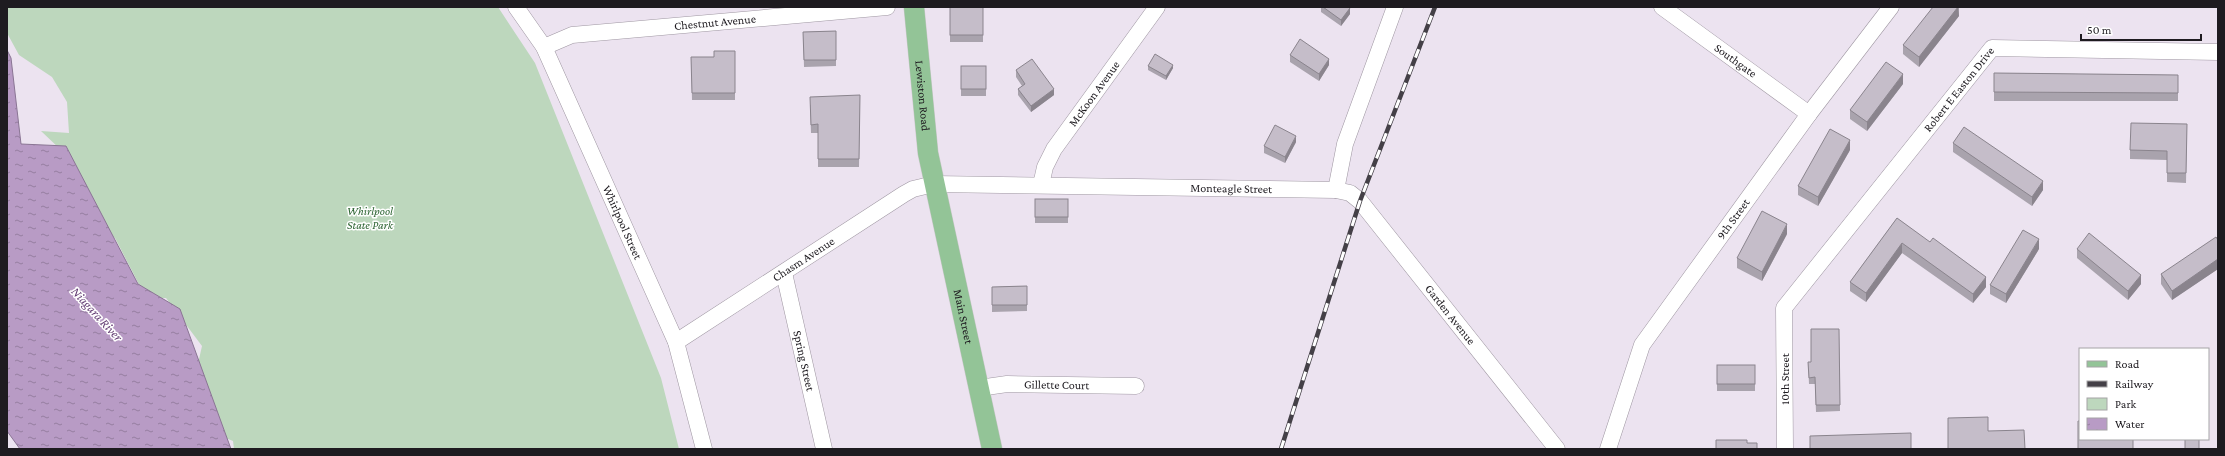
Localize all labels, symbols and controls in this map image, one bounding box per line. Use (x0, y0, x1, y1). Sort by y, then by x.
street label: Chestnut Avenue (674, 12, 756, 33)
scale bar (2081, 16, 2201, 42)
text: 50 m (2087, 23, 2112, 37)
street label: Southgate (1712, 41, 1759, 81)
street label: Robert E Easton Drive (1921, 44, 1997, 135)
street label: McKoon Avenue (1066, 58, 1123, 129)
street label: Lewiston Road (912, 60, 933, 132)
street label: Monteagle Street (1190, 181, 1273, 196)
street label: Whirlpool Street (600, 183, 646, 263)
street label: 9th Street (1714, 195, 1753, 242)
park label: Whirlpool State Park (347, 204, 394, 232)
street label: Chasm Avenue (770, 234, 837, 284)
street label: Garden Avenue (1422, 282, 1478, 348)
water label: Niagara River (68, 284, 126, 344)
street label: Main Street (951, 288, 976, 346)
street label: Spring Street (790, 329, 818, 394)
legend (2079, 348, 2209, 440)
street label: 10th Street (1778, 352, 1792, 405)
text: Road (2115, 357, 2140, 371)
street label: Gillette Court (1024, 377, 1091, 392)
text: Railway (2115, 377, 2154, 391)
text: Park (2115, 397, 2137, 411)
text: Water (2115, 417, 2145, 431)

